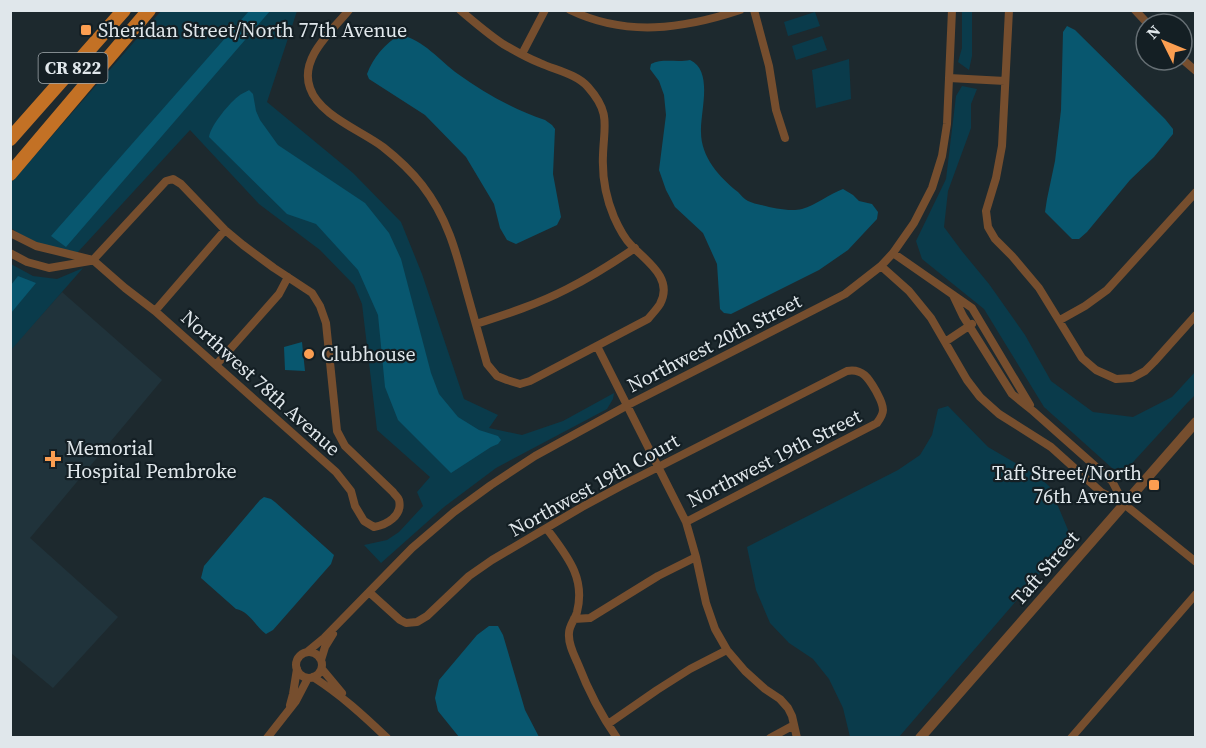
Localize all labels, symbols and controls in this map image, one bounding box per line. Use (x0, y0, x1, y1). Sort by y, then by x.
north arrow (1134, 12, 1194, 72)
place label: Sheridan Street/North 77th Avenue (98, 16, 407, 44)
text: N (1141, 20, 1165, 44)
marker: Sheridan Street/North 77th Avenue (79, 23, 93, 37)
road number: CR 822 (38, 53, 107, 83)
street label: Northwest 20th Street (622, 287, 806, 399)
street label: Northwest 78th Avenue (175, 304, 347, 462)
place label: Clubhouse (321, 340, 416, 368)
marker: Clubhouse (302, 347, 316, 361)
street label: Northwest 19th Street (682, 402, 866, 514)
street label: Northwest 19th Court (504, 426, 685, 543)
place label: Memorial Hospital Pembroke (66, 434, 237, 485)
marker: Memorial Hospital Pembroke (44, 450, 62, 468)
place label: Taft Street/North 76th Avenue (992, 459, 1142, 510)
marker: Taft Street/North 76th Avenue (1147, 478, 1161, 492)
street label: Taft Street (1005, 524, 1086, 611)

